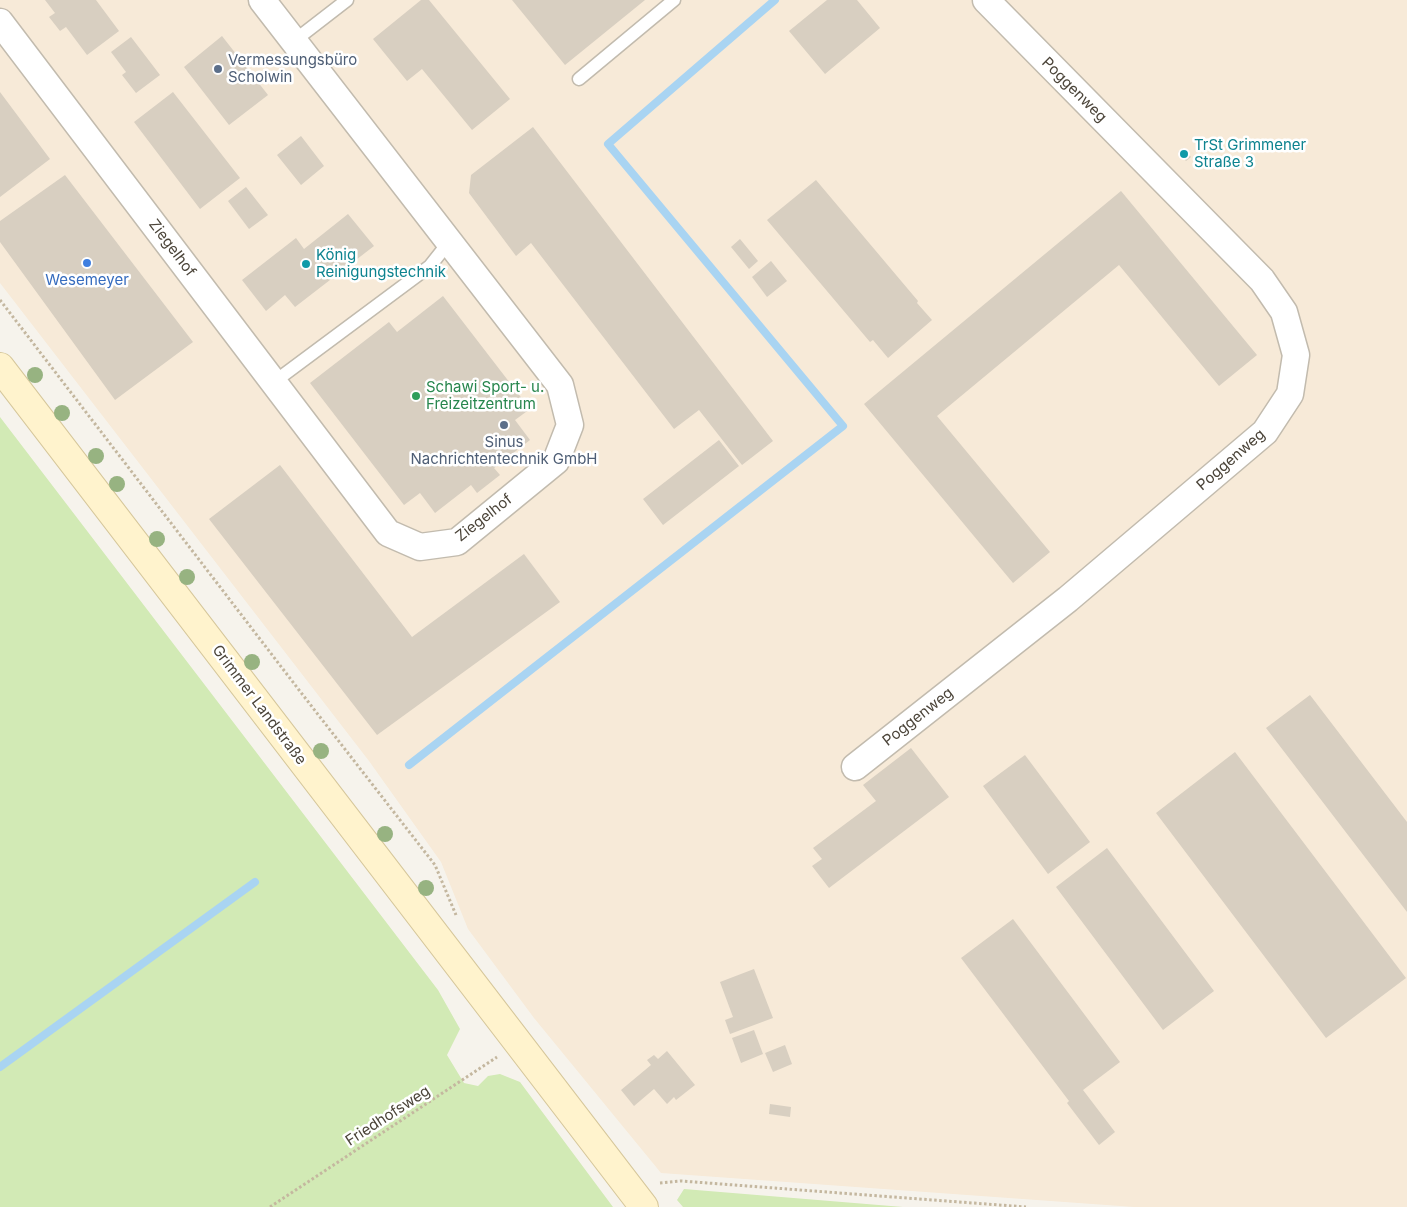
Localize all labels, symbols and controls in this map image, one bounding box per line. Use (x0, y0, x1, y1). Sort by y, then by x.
place label: Vermessungsbüro Scholwin (228, 51, 357, 86)
street label: Poggenweg (1038, 54, 1110, 126)
marker: Vermessungsbüro Scholwin (212, 63, 224, 75)
place label: TrSt Grimmener Straße 3 (1194, 136, 1306, 171)
marker: TrSt Grimmener Straße 3 (1178, 148, 1190, 160)
street label: Ziegelhof (145, 216, 199, 280)
place label: König Reinigungstechnik (316, 246, 446, 281)
marker: Wesemeyer (81, 257, 93, 269)
marker: König Reinigungstechnik (300, 258, 312, 270)
place label: Wesemeyer (45, 271, 129, 289)
place label: Schawi Sport- u. Freizeitzentrum (426, 378, 544, 413)
marker: Schawi Sport- u. Freizeitzentrum (410, 390, 422, 402)
marker: Sinus Nachrichtentechnik GmbH (498, 419, 510, 431)
street label: Poggenweg (1193, 426, 1269, 494)
place label: Sinus Nachrichtentechnik GmbH (410, 433, 598, 468)
street label: Ziegelhof (452, 490, 516, 546)
street label: Grimmer Landstraße (208, 642, 310, 768)
street label: Poggenweg (879, 684, 957, 750)
street label: Friedhofsweg (343, 1082, 433, 1150)

